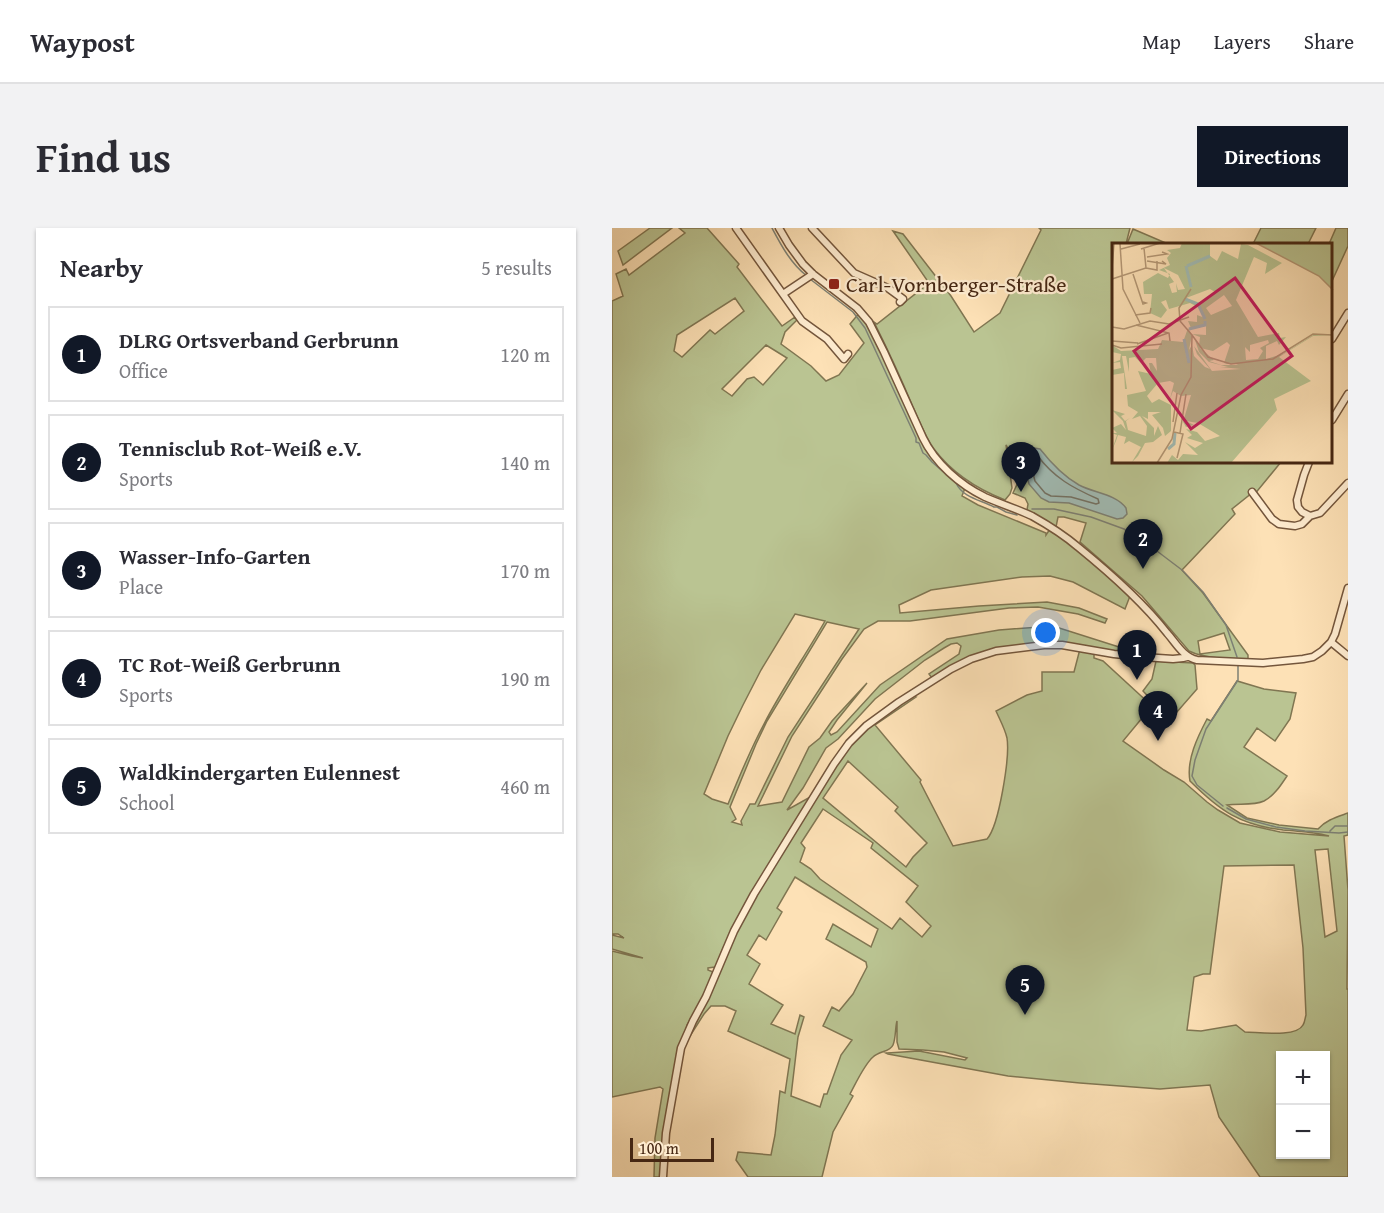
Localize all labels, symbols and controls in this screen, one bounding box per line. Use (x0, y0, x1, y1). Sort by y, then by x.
text: Waypost (30, 21, 135, 62)
text: Map (1142, 26, 1181, 57)
text: Layers (1214, 26, 1271, 57)
text: Share (1304, 26, 1354, 57)
text: Find us (36, 126, 171, 187)
button: Directions (1197, 126, 1348, 187)
inset map (1112, 243, 1333, 464)
text: Nearby (60, 248, 143, 287)
text: 5 results (481, 253, 552, 282)
place label: Carl-Vornberger-Straße (846, 268, 1067, 300)
marker: Carl-Vornberger-Straße (827, 277, 841, 291)
text: DLRG Ortsverband Gerbrunn (119, 324, 399, 356)
text: 1 (76, 340, 87, 369)
text: 120 m (500, 340, 550, 369)
text: Office (119, 356, 168, 385)
text: Tennisclub Rot-Weiß e.V. (119, 432, 362, 464)
pin: 3 (1002, 442, 1040, 492)
text: 2 (76, 448, 87, 477)
text: 140 m (500, 448, 550, 477)
text: Sports (119, 464, 173, 493)
pin: 2 (1124, 520, 1162, 569)
text: Wasser-Info-Garten (119, 540, 311, 572)
text: 3 (76, 556, 87, 585)
text: 170 m (500, 556, 550, 585)
text: Place (119, 572, 163, 601)
your location (1031, 618, 1060, 647)
pin: 1 (1118, 630, 1156, 680)
text: TC Rot-Weiß Gerbrunn (119, 648, 341, 680)
text: 4 (76, 664, 87, 693)
text: 190 m (500, 664, 550, 693)
text: Sports (119, 680, 173, 709)
pin: 4 (1138, 692, 1178, 741)
text: Waldkindergarten Eulennest (119, 756, 400, 788)
text: 5 (76, 772, 87, 801)
text: 460 m (500, 772, 550, 801)
text: School (119, 788, 175, 817)
pin: 5 (1006, 966, 1044, 1015)
map controls (1276, 1051, 1330, 1159)
button: + (1276, 1051, 1330, 1105)
button: − (1276, 1105, 1330, 1159)
scale bar (630, 1135, 714, 1162)
text: 100 m (639, 1136, 679, 1160)

